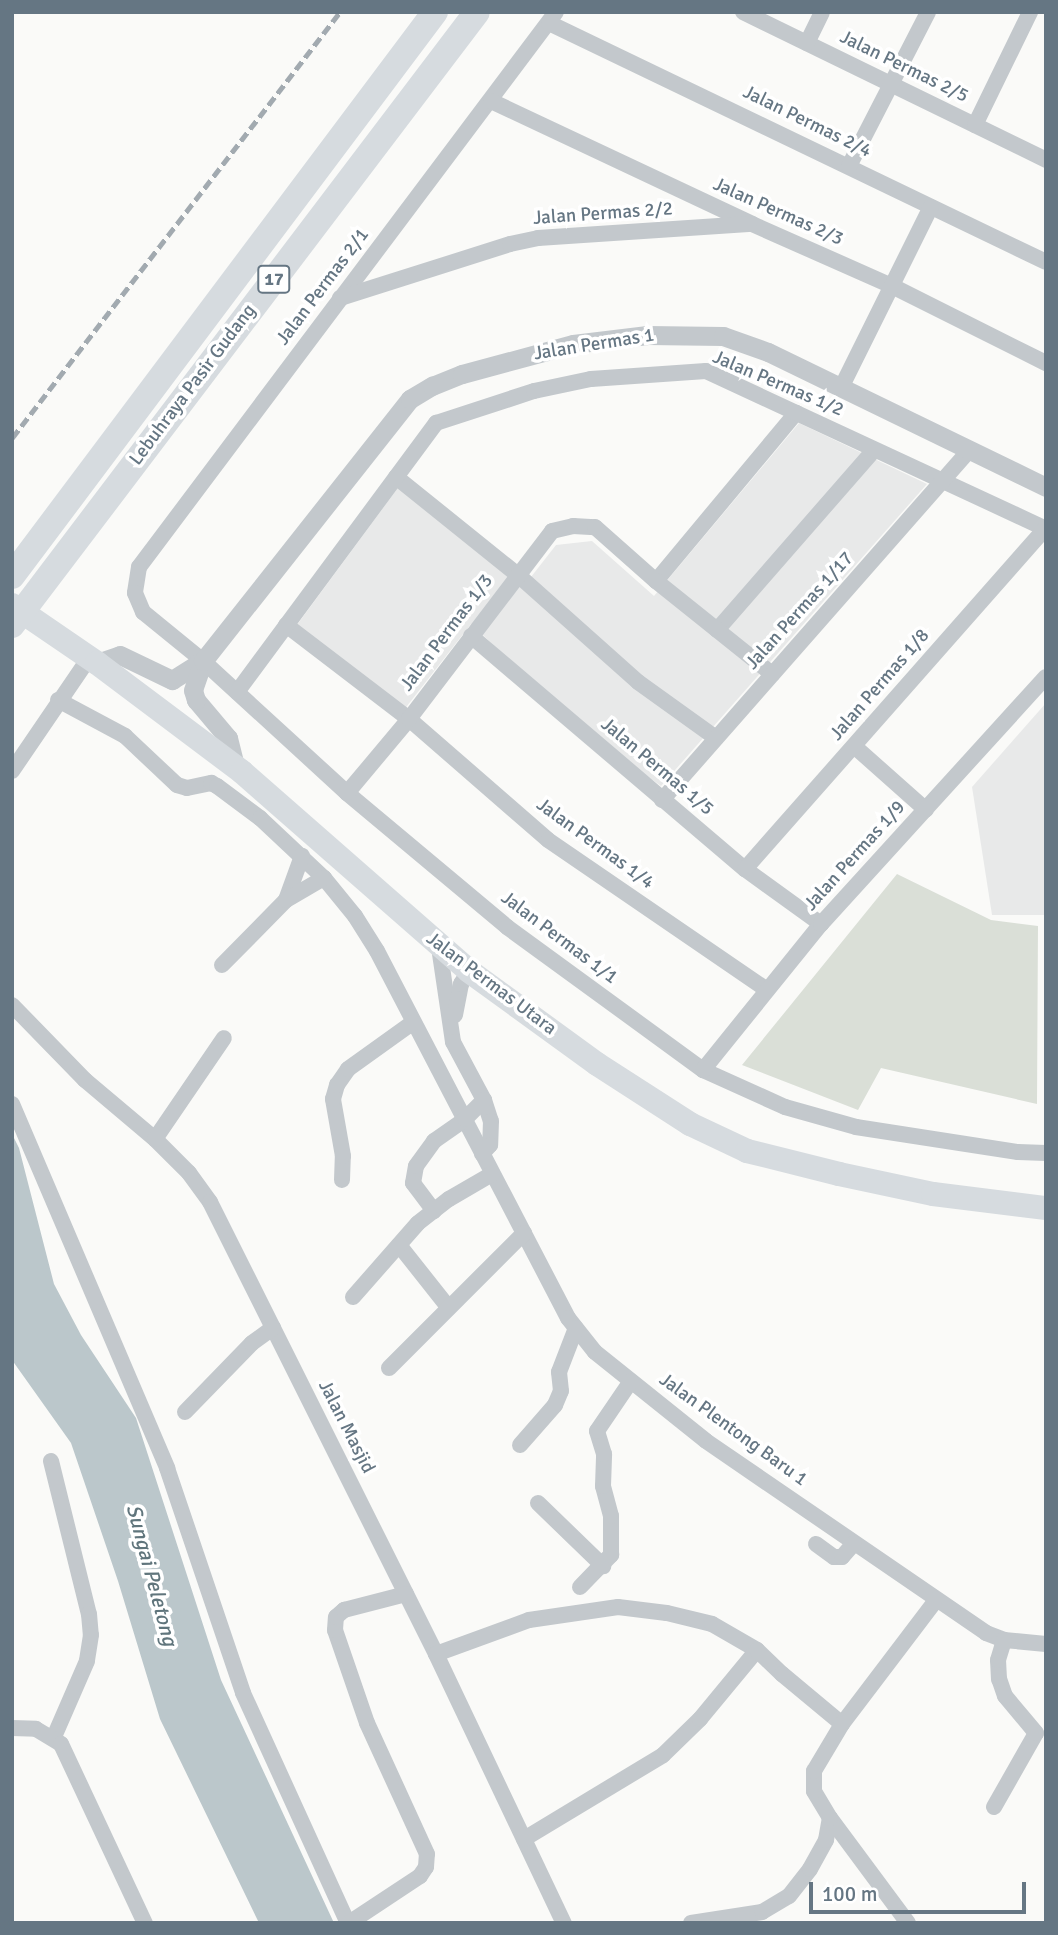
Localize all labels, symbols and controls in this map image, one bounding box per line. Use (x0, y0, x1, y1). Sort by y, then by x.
street label: Jalan Permas 2/5 (836, 26, 972, 108)
street label: Jalan Permas 2/4 (739, 81, 875, 163)
street label: Jalan Permas 2/3 (709, 173, 847, 251)
street label: Jalan Permas 2/2 (532, 198, 674, 230)
street label: Jalan Permas 2/1 (272, 224, 374, 350)
road number: 17 (256, 264, 292, 293)
street label: Lebuhraya Pasir Gudang (125, 300, 261, 470)
street label: Jalan Permas 1 (532, 324, 656, 366)
street label: Jalan Permas 1/2 (709, 346, 847, 422)
street label: Jalan Permas 1/17 (741, 548, 859, 674)
street label: Jalan Permas 1/3 (396, 570, 498, 696)
street label: Jalan Permas 1/8 (825, 625, 935, 745)
street label: Jalan Permas 1/5 (596, 713, 718, 821)
street label: Jalan Permas 1/4 (532, 794, 658, 894)
street label: Jalan Permas 1/9 (800, 796, 910, 916)
street label: Jalan Permas 1/1 (496, 887, 622, 989)
street label: Jalan Permas Utara (421, 928, 561, 1040)
street label: Jalan Plentong Baru 1 (655, 1369, 811, 1491)
street label: Jalan Masjid (313, 1377, 379, 1477)
water label: Sungai Peletong (121, 1501, 183, 1649)
scale bar (813, 1868, 1030, 1912)
text: 100 m (822, 1881, 877, 1907)

